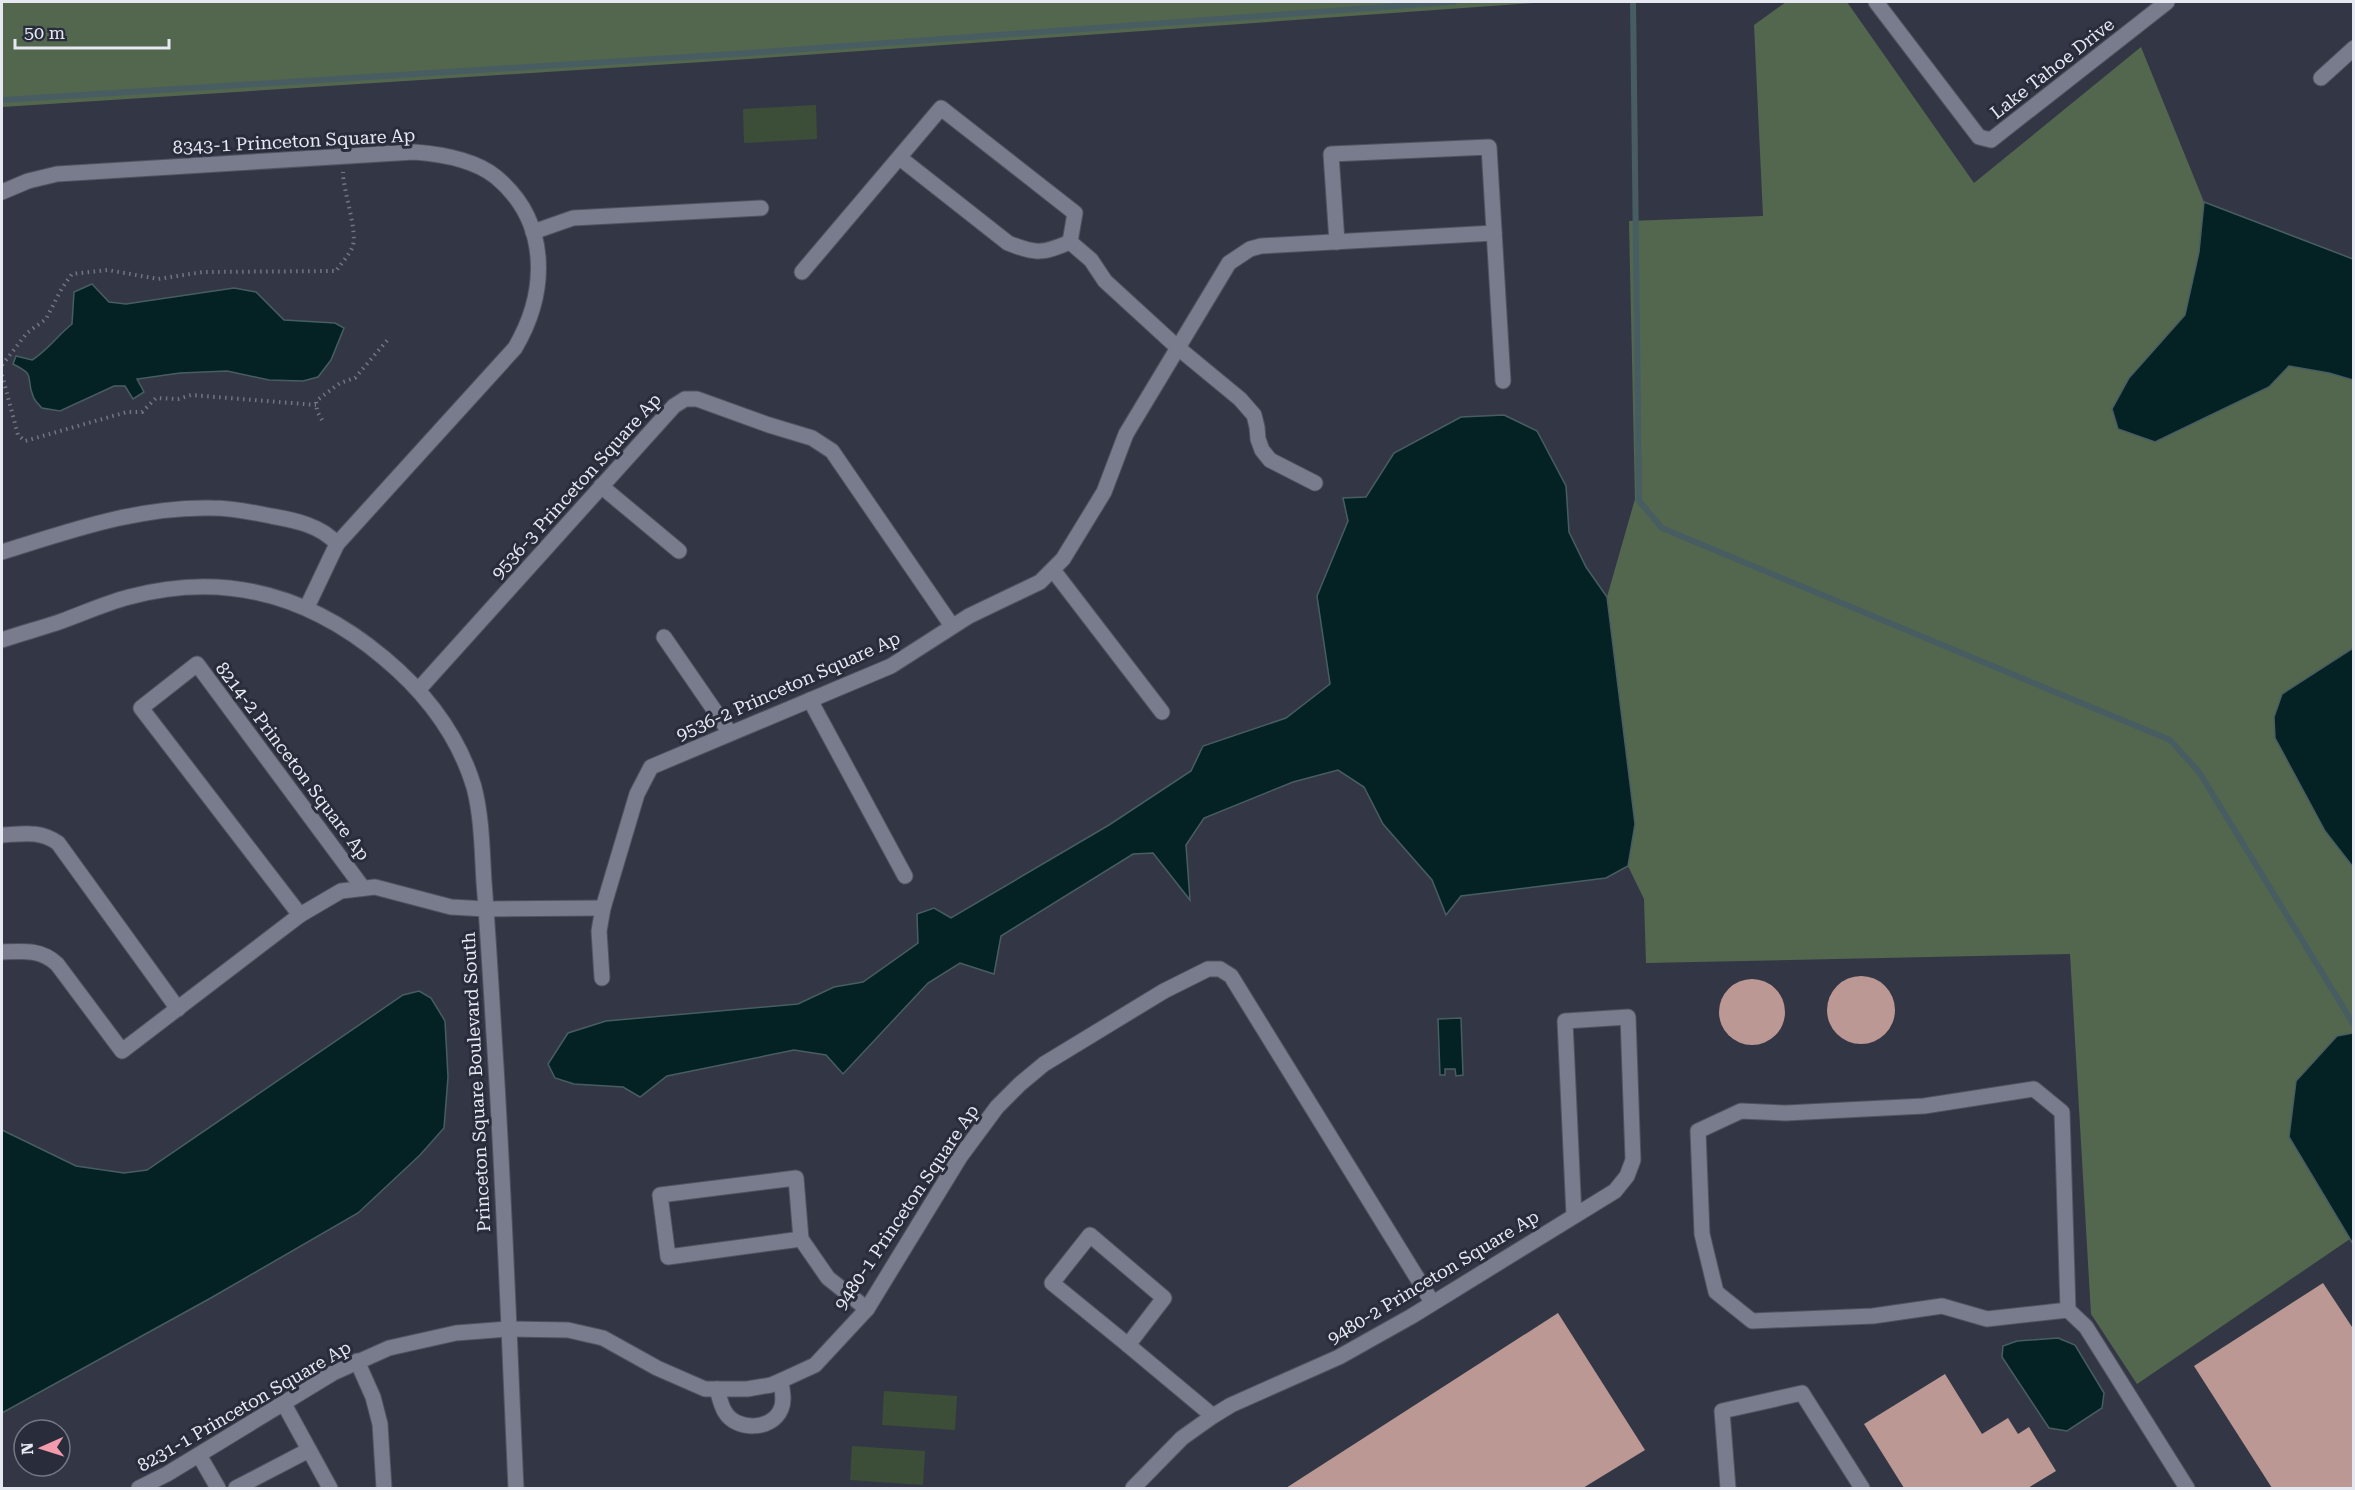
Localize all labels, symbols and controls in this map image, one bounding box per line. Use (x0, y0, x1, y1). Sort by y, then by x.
scale bar (15, 12, 170, 50)
street label: Lake Tahoe Drive (1986, 13, 2118, 123)
text: 50 m (24, 22, 65, 43)
street label: 8343-1 Princeton Square Ap (172, 124, 416, 158)
street label: 9536-3 Princeton Square Ap (487, 389, 665, 583)
street label: 9536-2 Princeton Square Ap (673, 627, 903, 745)
street label: 8214-2 Princeton Square Ap (212, 658, 374, 864)
street label: Princeton Square Boulevard South (458, 931, 494, 1233)
street label: 9480-1 Princeton Square Ap (829, 1100, 983, 1314)
street label: 9480-2 Princeton Square Ap (1324, 1205, 1542, 1349)
street label: 8231-1 Princeton Square Ap (134, 1336, 354, 1476)
north arrow (12, 1418, 72, 1478)
text: N (18, 1442, 37, 1455)

